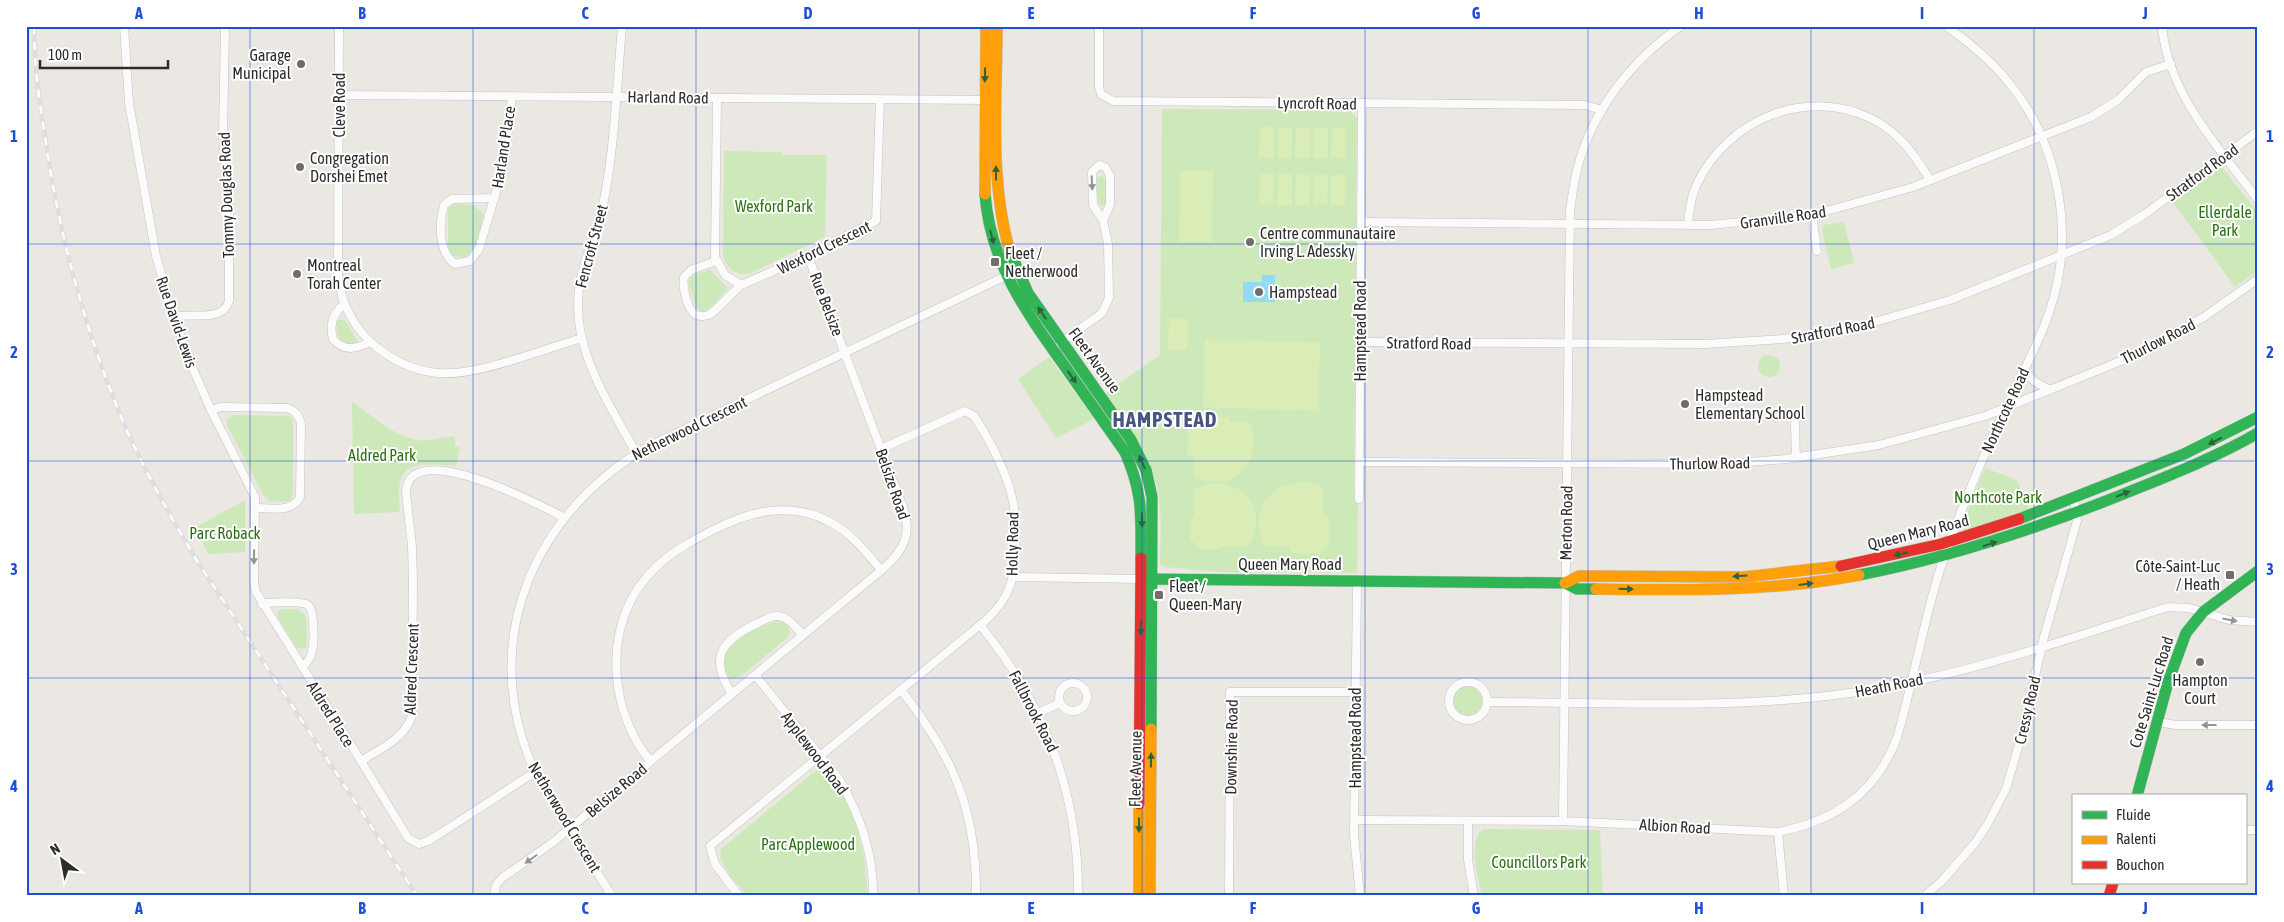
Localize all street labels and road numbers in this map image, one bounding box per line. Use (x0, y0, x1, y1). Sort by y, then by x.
street label: Cleve Road (330, 73, 348, 137)
street label: Harland Road (627, 87, 709, 107)
street label: Lyncroft Road (1277, 93, 1357, 114)
street label: Harland Place (488, 104, 518, 190)
street label: Tommy Douglas Road (215, 131, 238, 259)
street label: Stratford Road (2162, 140, 2242, 204)
street label: Fencroft Street (571, 202, 611, 290)
street label: Granville Road (1739, 202, 1827, 232)
street label: Wexford Crescent (774, 216, 874, 277)
street label: Rue Belsize (807, 270, 847, 338)
street label: Rue David-Lewis (153, 274, 201, 370)
street label: Hampstead Road (1351, 281, 1370, 381)
street label: Stratford Road (1790, 313, 1876, 347)
street label: Thurlow Road (2118, 315, 2198, 367)
street label: Fleet Avenue (1065, 324, 1125, 396)
street label: Stratford Road (1386, 333, 1472, 353)
street label: Northcote Road (1977, 365, 2033, 455)
street label: Netherwood Crescent (629, 392, 750, 464)
street label: Belsize Road (872, 446, 914, 522)
street label: Thurlow Road (1670, 453, 1750, 473)
street label: Merton Road (1556, 485, 1576, 561)
street label: Queen Mary Road (1866, 511, 1971, 554)
street label: Holly Road (1002, 512, 1023, 576)
street label: Queen Mary Road (1238, 555, 1342, 574)
street label: Aldred Crescent (400, 623, 422, 715)
street label: Cote Saint-Luc Road (2126, 634, 2176, 750)
street label: Fallbrook Road (1006, 667, 1062, 755)
street label: Heath Road (1853, 670, 1925, 700)
street label: Cressy Road (2010, 674, 2045, 746)
street label: Aldred Place (304, 678, 358, 750)
street label: Hampstead Road (1346, 688, 1365, 788)
street label: Downshire Road (1221, 699, 1241, 795)
street label: Applewood Road (777, 708, 852, 799)
street label: Fleet Avenue (1125, 731, 1145, 807)
street label: Netherwood Crescent (525, 759, 605, 876)
street label: Belsize Road (582, 759, 650, 821)
street label: Albion Road (1639, 815, 1711, 837)

